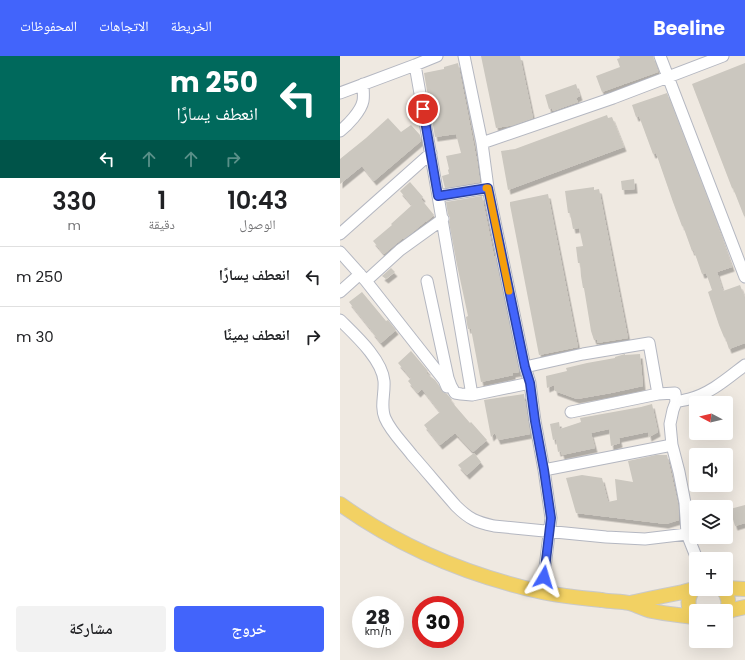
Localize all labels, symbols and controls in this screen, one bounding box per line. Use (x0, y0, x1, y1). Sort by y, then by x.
text: Beeline (653, 15, 725, 42)
text: المحفوظات (20, 16, 77, 36)
text: الاتجاهات (99, 16, 149, 36)
text: الخريطة (171, 16, 212, 36)
text: 250 m (170, 63, 258, 102)
icon: left (272, 72, 324, 124)
pin (406, 92, 440, 126)
icon: arrive (412, 98, 434, 120)
text: انعطف يسارًا (177, 101, 258, 126)
icon: left (96, 148, 118, 170)
icon: ahead (138, 148, 160, 170)
icon: ahead (180, 148, 202, 170)
icon: right (222, 148, 244, 170)
text: 1 (157, 184, 166, 217)
text: 10:43 (227, 184, 288, 217)
text: 330 (52, 185, 96, 218)
text: دقيقة (149, 215, 175, 234)
text: الوصول (240, 215, 275, 234)
text: m (68, 216, 81, 235)
text: انعطف يسارًا (219, 264, 290, 285)
text: 250 m (16, 266, 63, 287)
icon: left (302, 266, 324, 288)
text: انعطف يمينًا (223, 324, 290, 345)
text: 30 m (16, 326, 54, 347)
icon: right (302, 326, 324, 348)
north arrow (689, 396, 733, 440)
map controls (689, 396, 733, 648)
button: sound (689, 448, 733, 492)
button: layers (689, 500, 733, 544)
button: + (689, 552, 733, 596)
position arrow (523, 556, 565, 598)
speed limit sign: 30 (412, 596, 464, 648)
text: 28 (366, 603, 390, 631)
button: − (689, 604, 733, 648)
button: مشاركة (16, 606, 166, 652)
button: خروج (174, 606, 324, 652)
text: km/h (365, 624, 391, 639)

